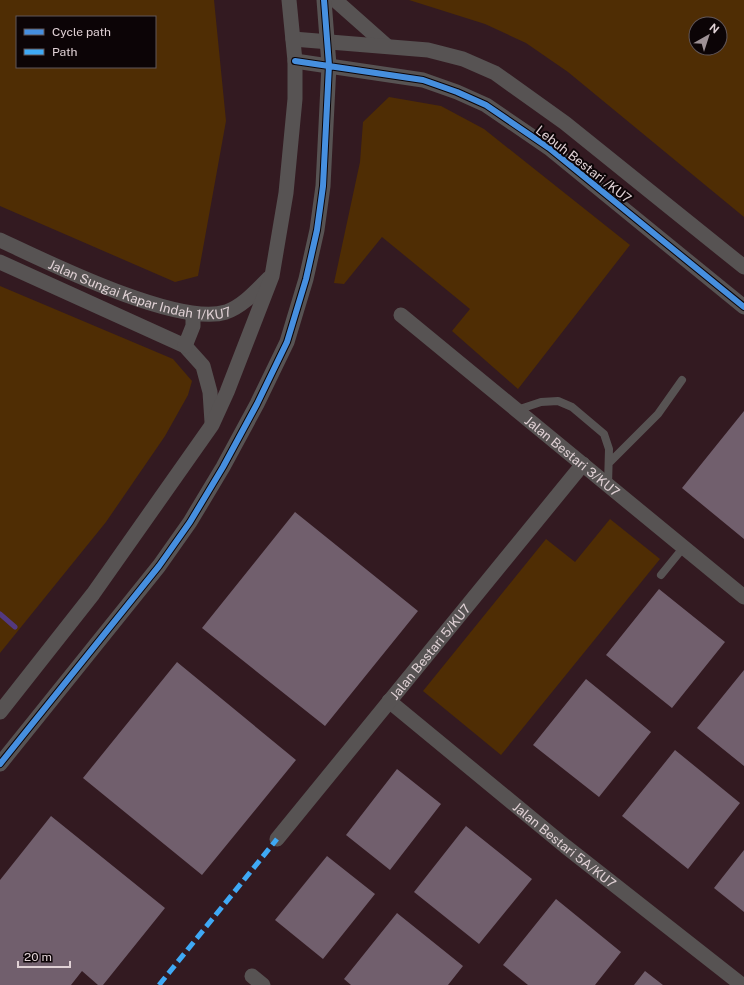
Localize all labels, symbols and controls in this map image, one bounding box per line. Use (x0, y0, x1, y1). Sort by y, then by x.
legend (16, 16, 156, 68)
north arrow (688, 16, 728, 56)
text: N (707, 21, 721, 36)
text: Cycle path (52, 25, 111, 39)
text: Path (52, 45, 78, 59)
street label: Lebuh Bestari /KU7 (533, 122, 635, 206)
street label: Jalan Sungai Kapar Indah 1/KU7 (46, 257, 234, 322)
street label: Jalan Bestari 3/KU7 (522, 413, 623, 500)
street label: Jalan Bestari 5/KU7 (387, 601, 474, 703)
street label: Jalan Bestari 5A/KU7 (510, 799, 619, 891)
scale bar (18, 943, 70, 969)
text: 20 m (24, 950, 52, 964)

